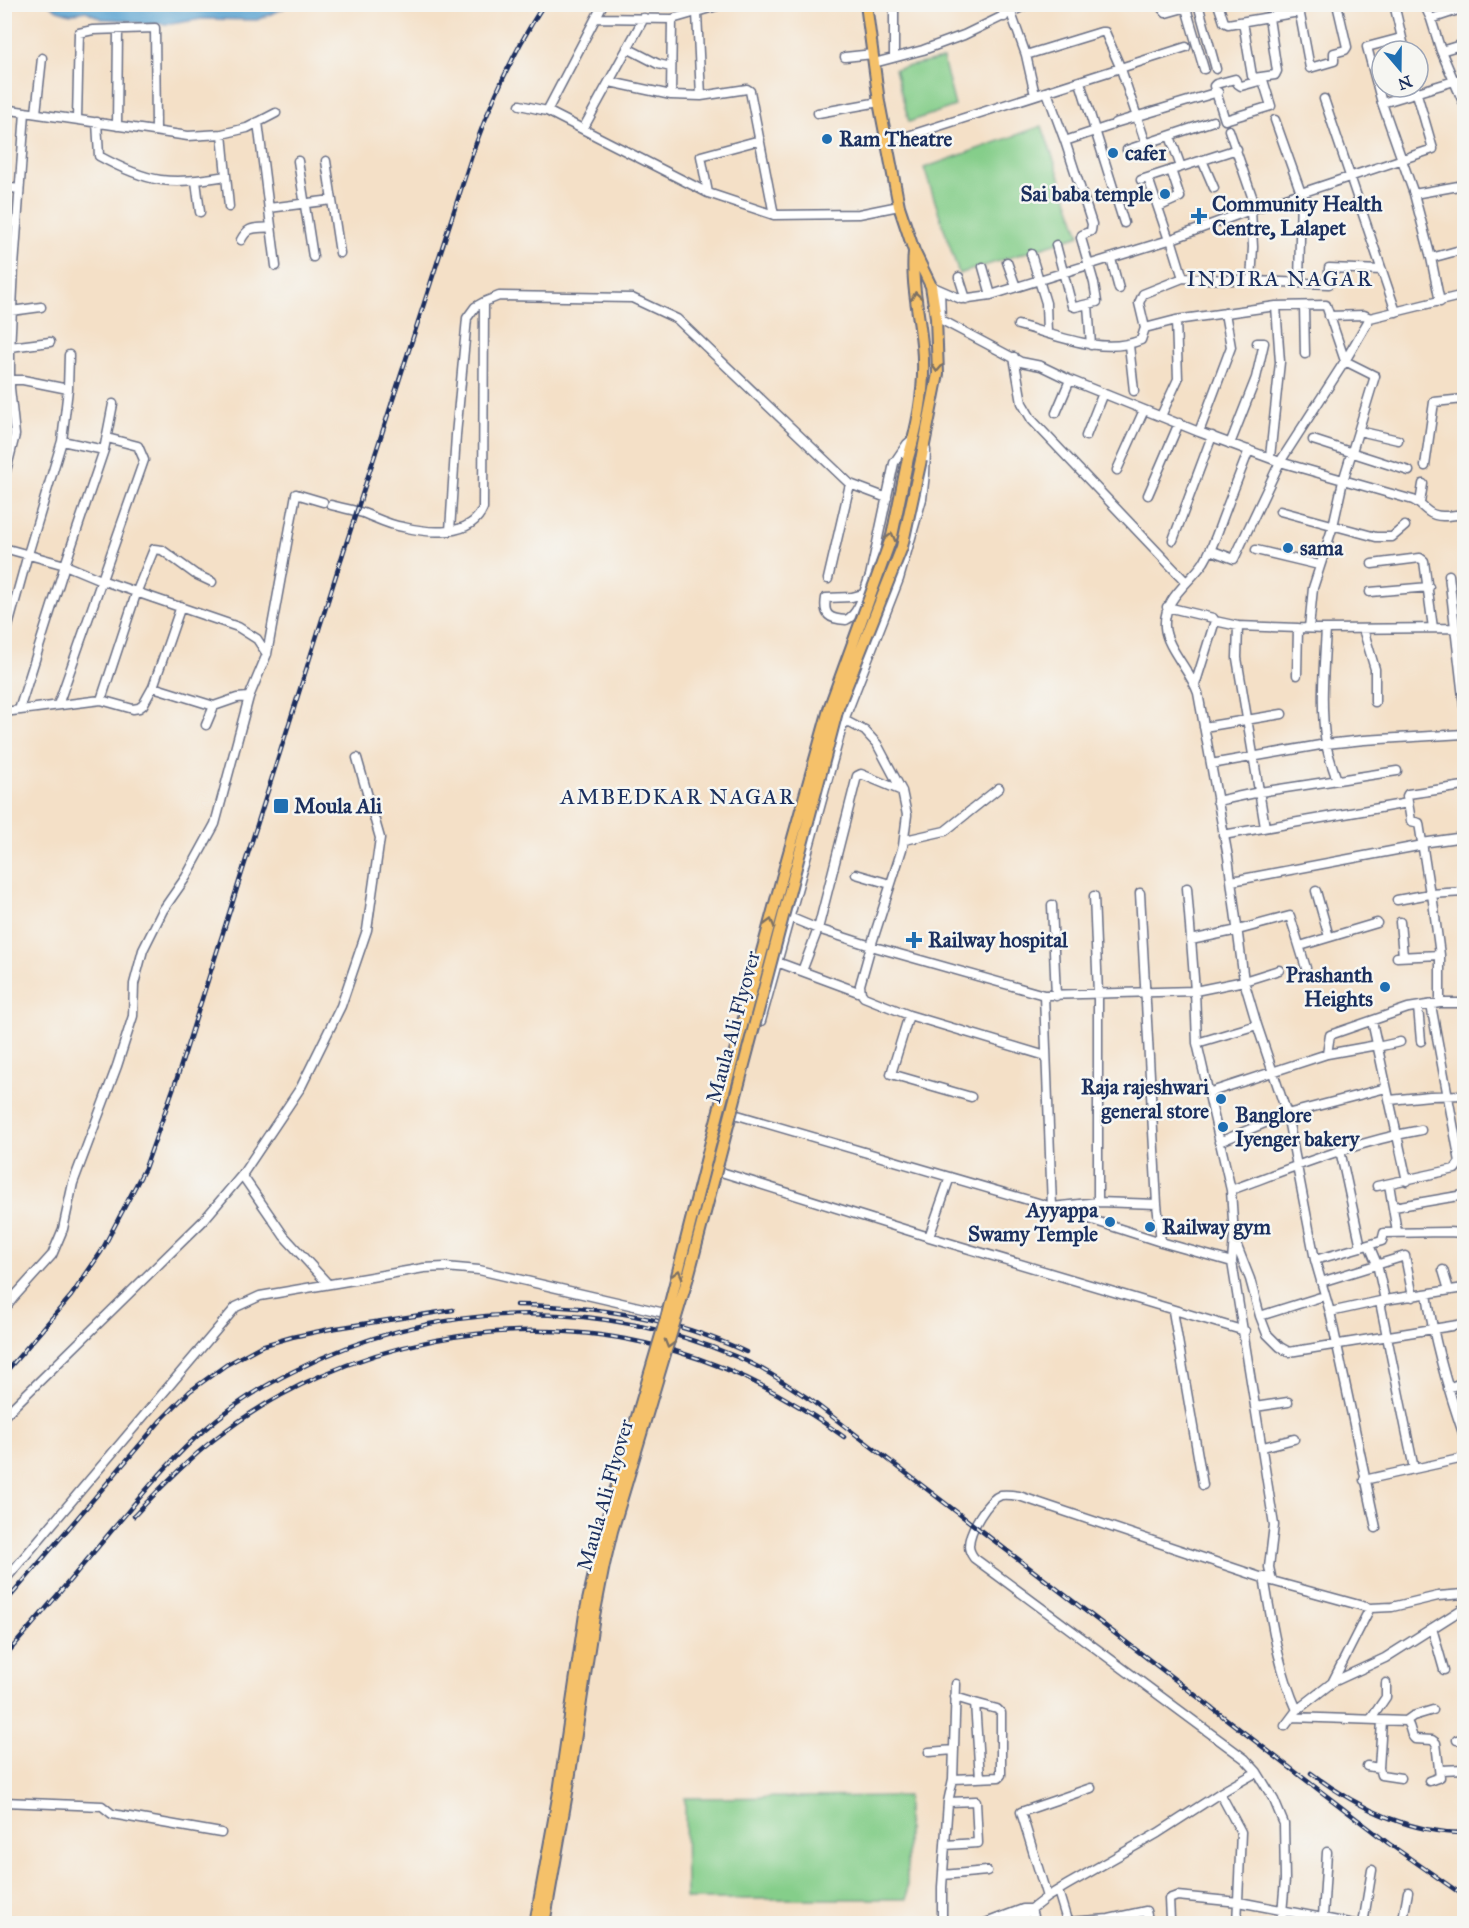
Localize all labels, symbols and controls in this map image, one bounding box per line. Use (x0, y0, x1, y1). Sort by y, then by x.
north arrow (1370, 39, 1430, 99)
text: N (1395, 71, 1415, 94)
place label: Ram Theatre (839, 126, 953, 152)
marker: Ram Theatre (820, 132, 834, 146)
place label: cafe1 (1125, 140, 1167, 166)
marker: cafe1 (1106, 146, 1120, 160)
place label: Sai baba temple (1021, 181, 1153, 207)
marker: Sai baba temple (1158, 187, 1172, 201)
place label: Community Health Centre, Lalapet (1212, 191, 1383, 241)
marker: Community Health Centre, Lalapet (1190, 207, 1208, 225)
district label: INDIRA NAGAR (1187, 265, 1373, 292)
one-way arrow (910, 291, 922, 301)
one-way arrow (931, 364, 944, 373)
one-way arrow (884, 532, 896, 543)
place label: sama (1300, 535, 1344, 561)
marker: sama (1281, 541, 1295, 555)
district label: AMBEDKAR NAGAR (559, 783, 796, 810)
place label: Moula Ali (294, 793, 382, 819)
marker: Moula Ali (272, 797, 290, 815)
one-way arrow (763, 918, 775, 929)
place label: Railway hospital (928, 927, 1069, 953)
marker: Railway hospital (905, 931, 923, 949)
street label: Maula Ali Flyover (700, 948, 766, 1106)
place label: Prashanth Heights (1286, 962, 1373, 1012)
marker: Prashanth Heights (1378, 980, 1392, 994)
place label: Raja rajeshwari general store (1081, 1074, 1209, 1124)
marker: Raja rajeshwari general store (1214, 1092, 1228, 1106)
place label: Banglore Iyenger bakery (1235, 1102, 1360, 1152)
marker: Banglore Iyenger bakery (1216, 1120, 1230, 1134)
place label: Ayyappa Swamy Temple (968, 1197, 1099, 1247)
place label: Railway gym (1162, 1214, 1271, 1240)
marker: Ayyappa Swamy Temple (1103, 1215, 1117, 1229)
marker: Railway gym (1143, 1220, 1157, 1234)
one-way arrow (671, 1269, 683, 1280)
one-way arrow (664, 1339, 677, 1349)
street label: Maula Ali Flyover (571, 1416, 639, 1574)

